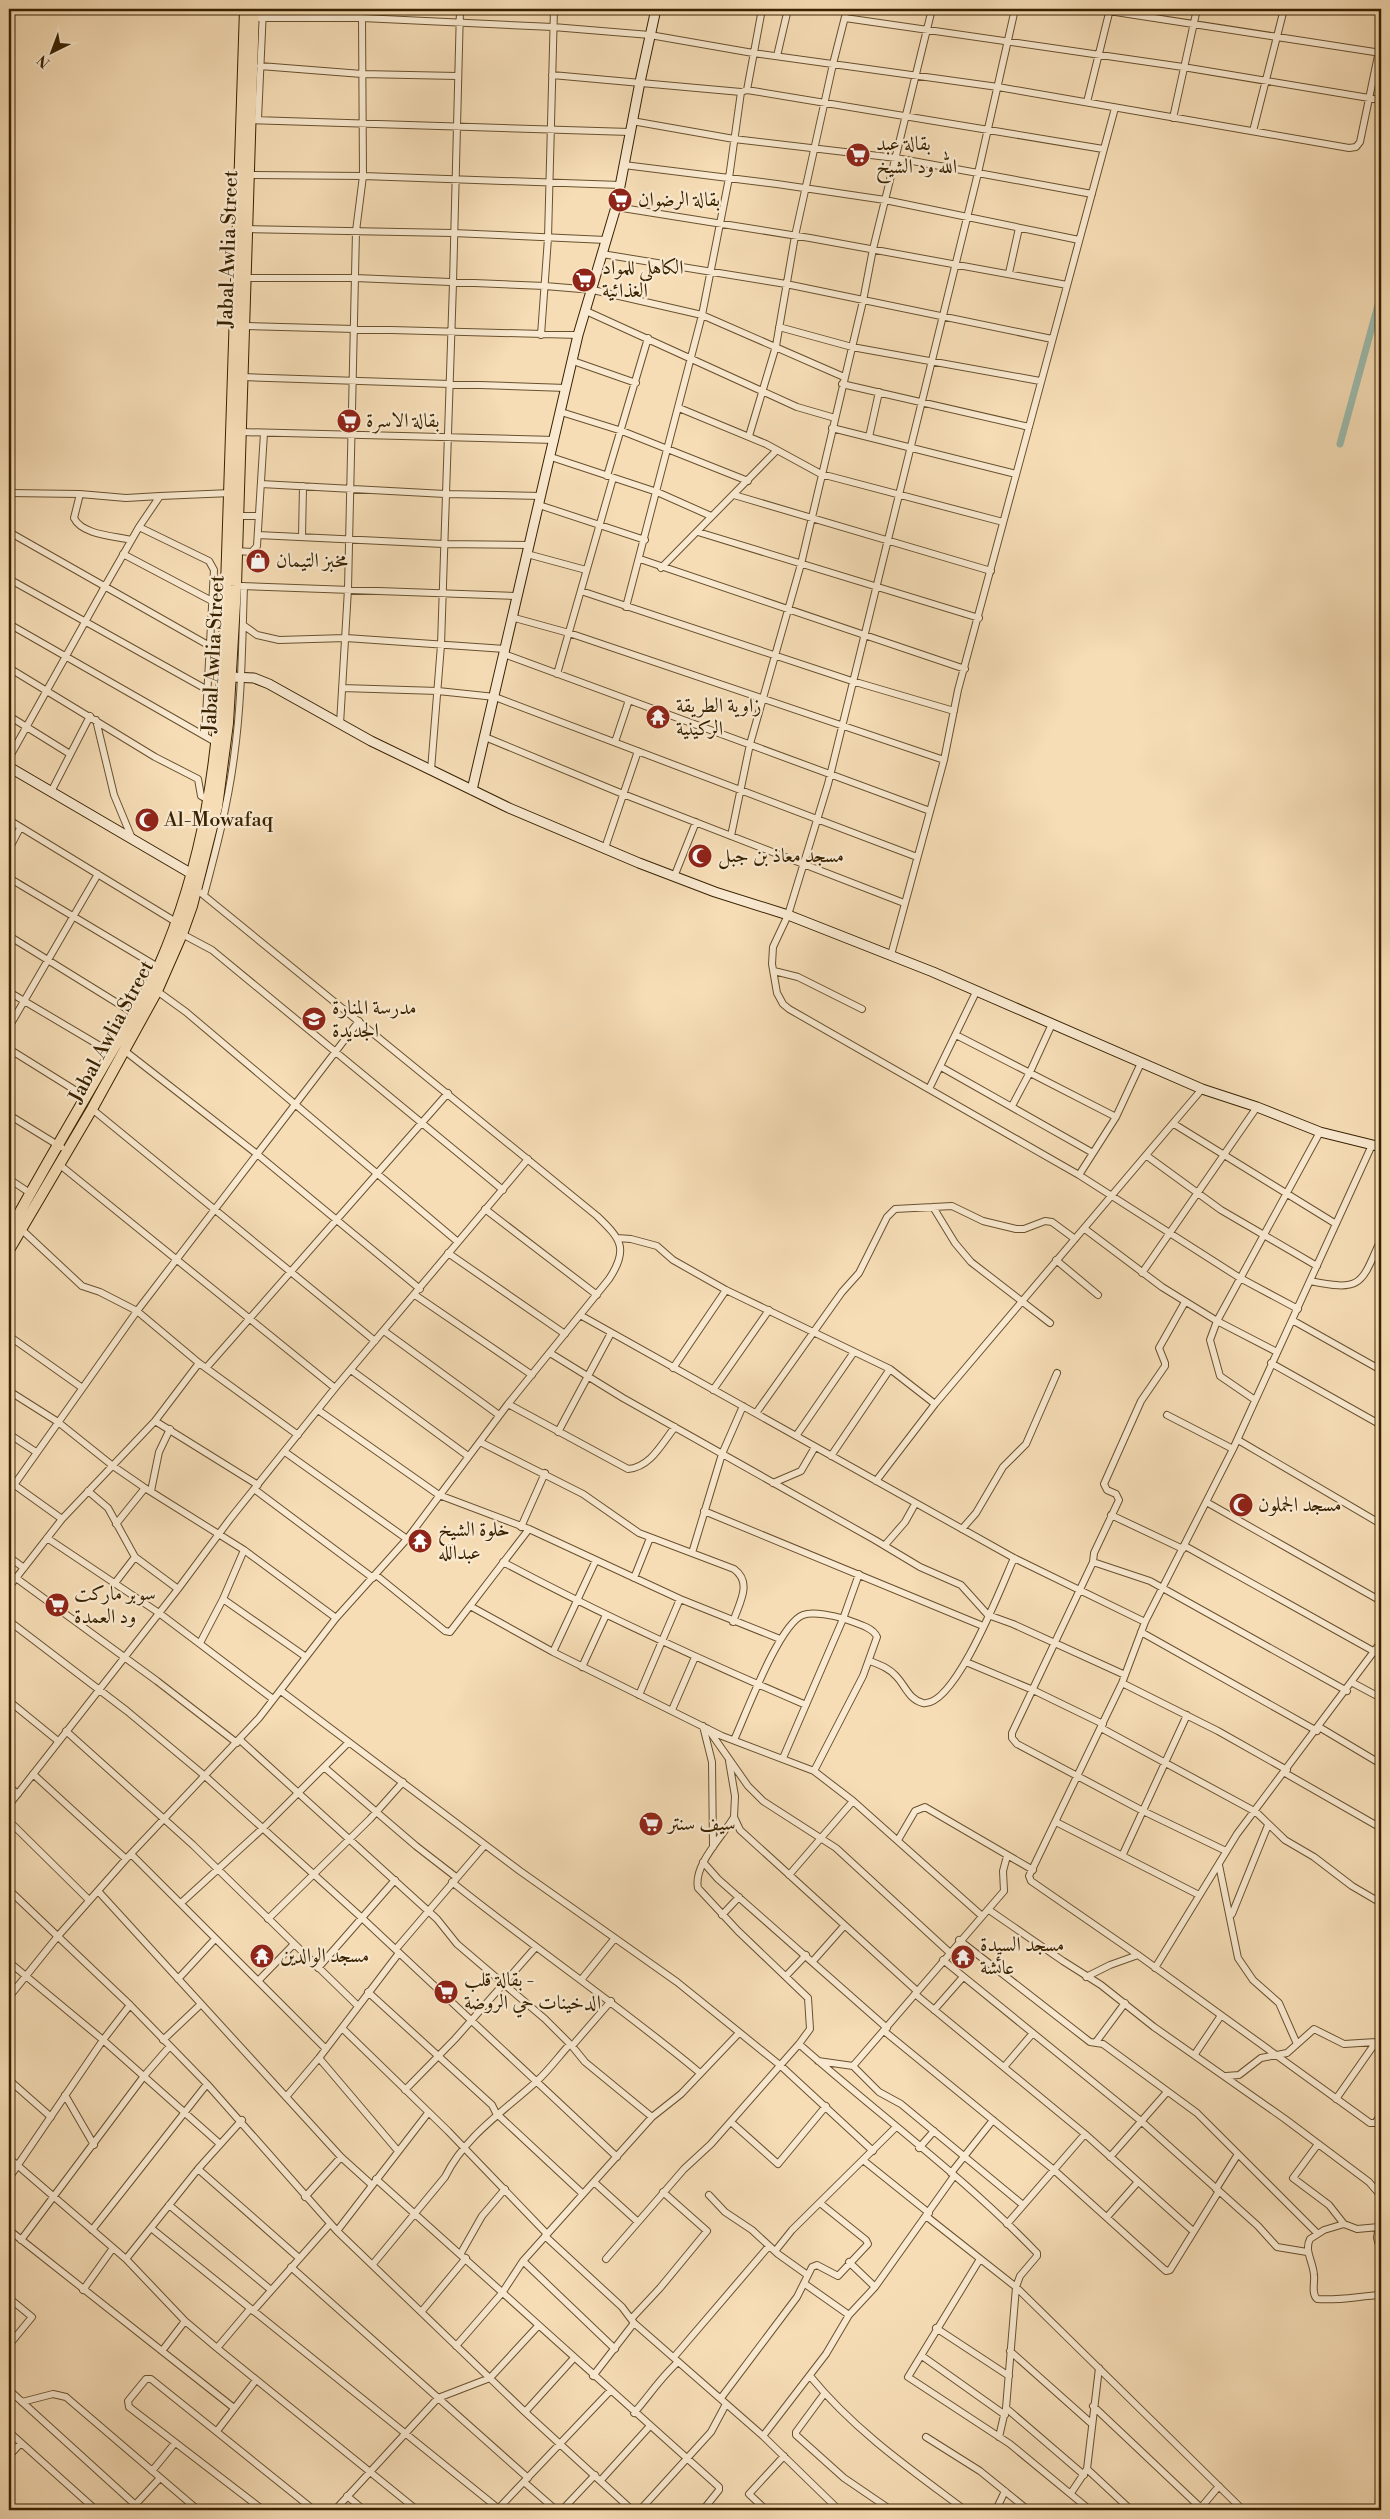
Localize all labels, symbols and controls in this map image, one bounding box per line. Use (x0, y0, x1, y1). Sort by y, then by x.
north arrow (28, 28, 78, 78)
text: N (34, 51, 54, 71)
place label: بقالة عبد الله ود الشيخ (876, 132, 957, 184)
supermarket icon: بقالة عبد الله ود الشيخ (845, 142, 871, 168)
street label: Jabal Awlia Street (214, 170, 244, 329)
supermarket icon: بقالة الرضوان (607, 187, 633, 213)
place label: بقالة الرضوان (638, 188, 720, 213)
place label: الكاهلي للمواد الغذائية (602, 256, 684, 304)
supermarket icon: الكاهلي للمواد الغذائية (571, 267, 597, 293)
supermarket icon: بقالة الاسرة (336, 408, 362, 434)
place label: بقالة الاسرة (366, 409, 439, 434)
shop icon: مخبز التيمان (245, 548, 271, 574)
place label: مخبز التيمان (276, 549, 348, 574)
street label: Jabal Awlia Street (197, 575, 231, 734)
place label: زاوية الطريقة الركينية (676, 694, 761, 742)
temple icon: زاوية الطريقة الركينية (645, 704, 671, 730)
mosque icon: Al-Mowafaq (134, 807, 160, 833)
place label: Al-Mowafaq (163, 808, 273, 833)
mosque icon: مسجد معاذ بن جبل (687, 843, 713, 869)
place label: مسجد معاذ بن جبل (718, 844, 844, 870)
street label: Jabal Awlia Street (63, 956, 160, 1108)
place label: مدرسة المنارة الجديدة (332, 996, 417, 1044)
school or university icon: مدرسة المنارة الجديدة (301, 1006, 327, 1032)
mosque icon: مسجد الجملون (1228, 1492, 1254, 1518)
place label: مسجد الجملون (1258, 1493, 1342, 1518)
place label: خلوة الشيخ عبدالله (438, 1518, 510, 1566)
temple icon: خلوة الشيخ عبدالله (407, 1528, 433, 1554)
place label: سوبر ماركت ود العمدة (74, 1582, 156, 1630)
supermarket icon: سوبر ماركت ود العمدة (44, 1592, 70, 1618)
supermarket icon: سيف سنتر (638, 1811, 664, 1837)
place label: سيف سنتر (666, 1812, 736, 1837)
place label: مسجد السيدة عائشة (980, 1933, 1064, 1981)
temple icon: مسجد الوالدين (249, 1943, 275, 1969)
place label: مسجد الوالدين (280, 1944, 369, 1969)
temple icon: مسجد السيدة عائشة (950, 1944, 976, 1970)
place label: بقالة قلب - الدخينات حي الروضة (464, 1968, 601, 2018)
supermarket icon: بقالة قلب - الدخينات حي الروضة (433, 1979, 459, 2005)

